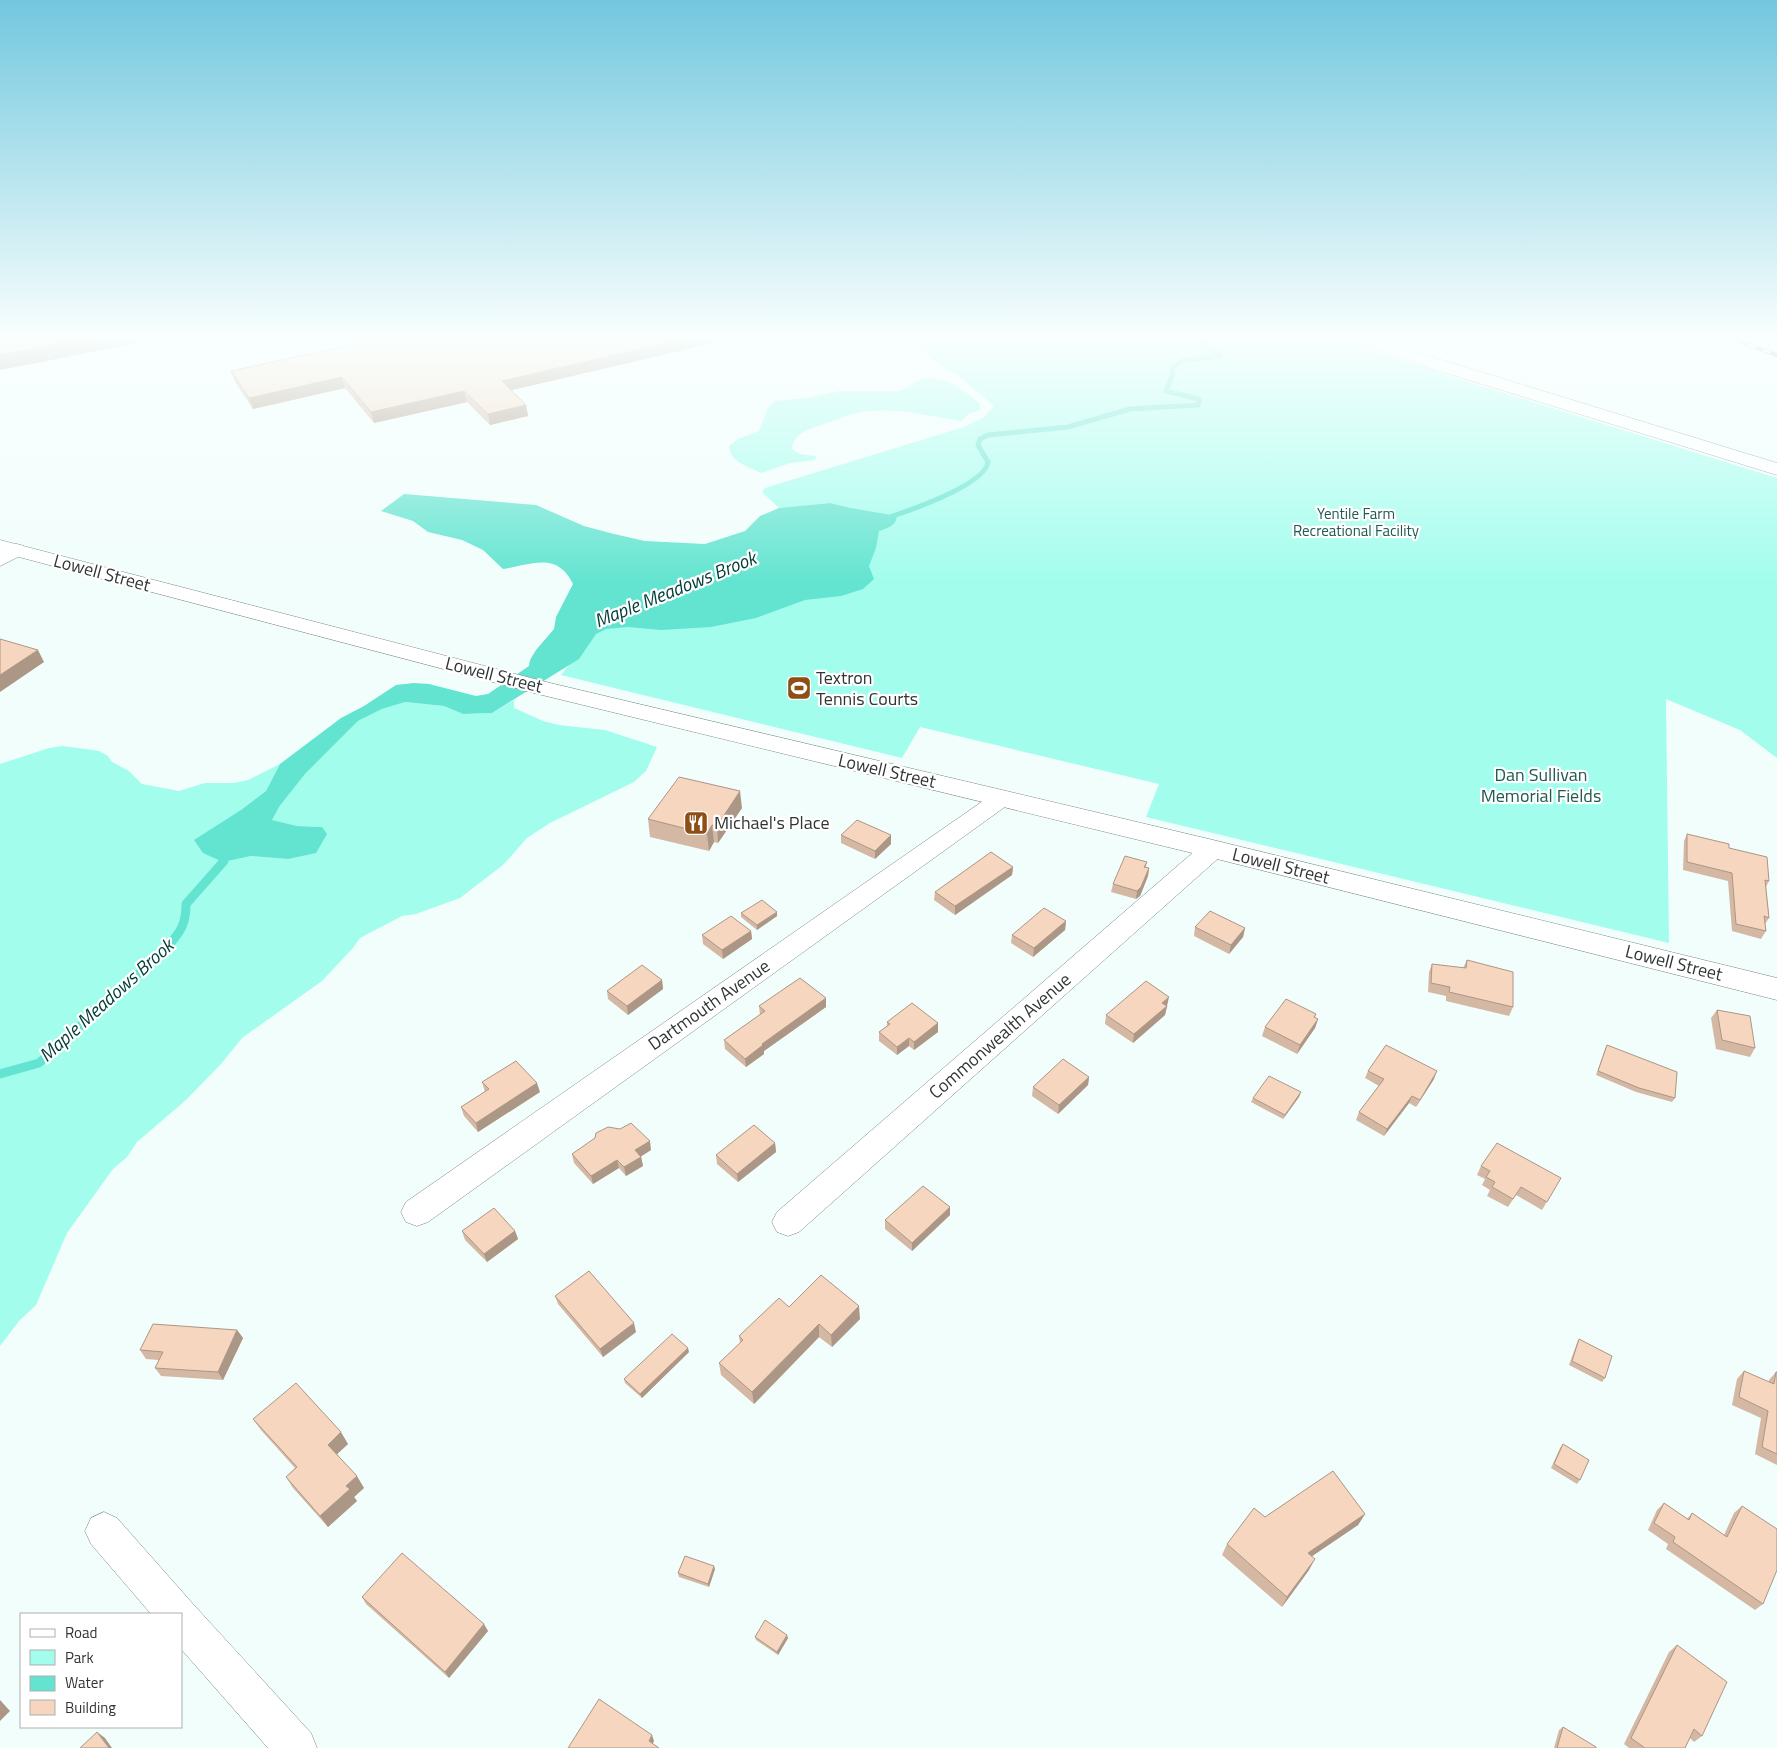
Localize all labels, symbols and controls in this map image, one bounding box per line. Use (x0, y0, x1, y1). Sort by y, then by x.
park label: Yentile Farm Recreational Facility (1293, 502, 1419, 542)
water label: Maple Meadows Brook (589, 542, 763, 634)
street label: Lowell Street (51, 547, 154, 599)
street label: Lowell Street (443, 649, 546, 700)
place label: Textron Tennis Courts (816, 664, 918, 712)
sports icon: Textron Tennis Courts (786, 675, 812, 701)
street label: Lowell Street (836, 746, 939, 795)
park label: Dan Sullivan Memorial Fields (1481, 761, 1601, 809)
place label: Michael's Place (714, 809, 830, 836)
restaurant icon: Michael's Place (683, 810, 709, 836)
street label: Lowell Street (1230, 840, 1333, 891)
water label: Maple Meadows Brook (32, 929, 181, 1068)
street label: Lowell Street (1623, 937, 1726, 988)
street label: Dartmouth Avenue (642, 952, 775, 1057)
street label: Commonwealth Avenue (923, 966, 1077, 1105)
legend (20, 1613, 182, 1728)
text: Road (65, 1621, 97, 1644)
text: Park (65, 1646, 94, 1669)
text: Water (65, 1671, 104, 1694)
text: Building (65, 1696, 116, 1719)

